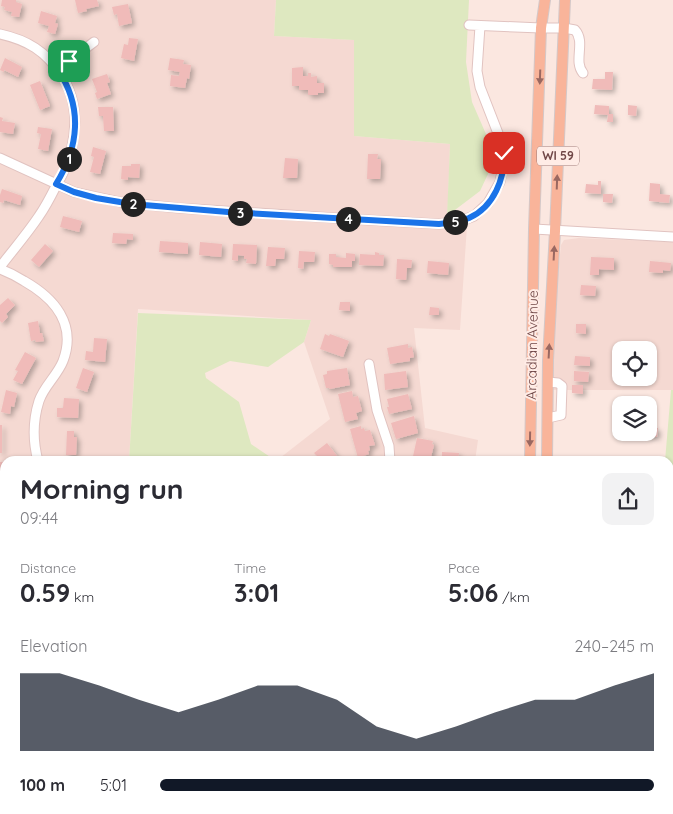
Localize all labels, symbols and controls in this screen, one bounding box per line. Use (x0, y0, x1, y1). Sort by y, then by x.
pin (48, 40, 90, 82)
icon: arrive (55, 47, 83, 75)
one-way arrow (535, 69, 543, 85)
pin (483, 132, 525, 174)
icon: check (490, 139, 518, 167)
pin: 1 (56, 146, 82, 172)
road number: WI 59 (537, 146, 579, 166)
text: 1 (67, 150, 72, 168)
one-way arrow (554, 174, 562, 190)
pin: 2 (120, 192, 146, 216)
text: 2 (130, 195, 137, 213)
pin: 3 (228, 200, 252, 226)
text: 3 (237, 204, 244, 222)
pin: 4 (336, 206, 360, 232)
text: 4 (344, 210, 353, 228)
pin: 5 (442, 210, 468, 234)
text: 5 (451, 213, 460, 231)
one-way arrow (551, 245, 559, 261)
street label: Arcadian Avenue (522, 290, 542, 400)
map controls (612, 341, 657, 441)
button: locate (612, 341, 657, 386)
one-way arrow (545, 343, 553, 359)
button: layers (612, 396, 657, 441)
one-way arrow (526, 431, 534, 447)
text: Morning run (20, 471, 184, 506)
button: share (602, 473, 654, 525)
text: 09:44 (20, 508, 58, 528)
text: Distance (20, 559, 76, 577)
text: Time (234, 559, 266, 577)
text: Pace (448, 559, 480, 577)
text: 0.59 (20, 577, 70, 608)
text: 3:01 (234, 577, 279, 608)
text: 5:06 (448, 577, 498, 608)
text: km (70, 588, 94, 606)
text: /km (498, 588, 530, 606)
text: Elevation (20, 636, 87, 656)
text: 240–245 m (574, 636, 654, 656)
text: 100 m (20, 775, 65, 795)
text: 5:01 (100, 775, 127, 795)

